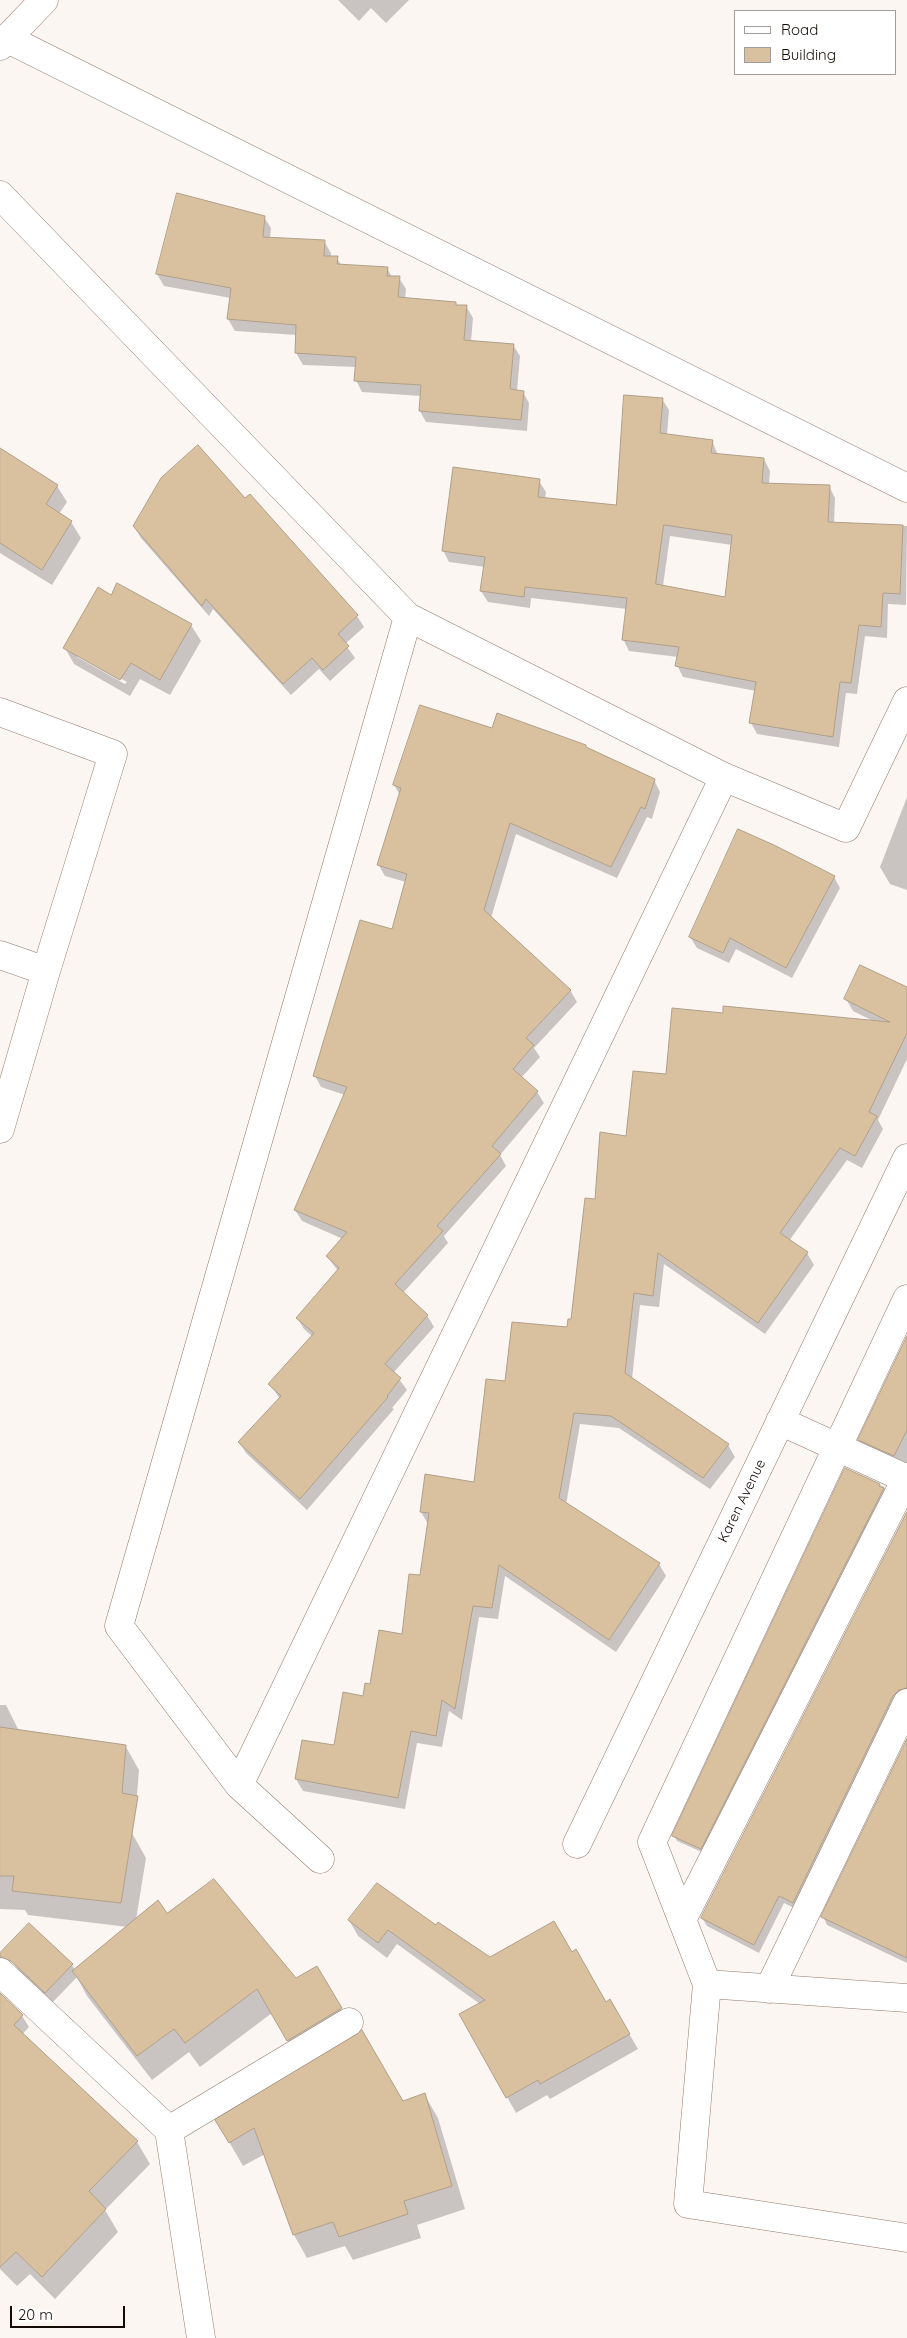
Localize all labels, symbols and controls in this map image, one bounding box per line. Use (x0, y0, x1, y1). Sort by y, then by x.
legend (734, 10, 897, 75)
text: Road (781, 20, 818, 39)
text: Building (781, 45, 836, 64)
street label: Karen Avenue (715, 1457, 769, 1545)
scale bar (12, 2296, 128, 2328)
text: 20 m (18, 2305, 53, 2324)

